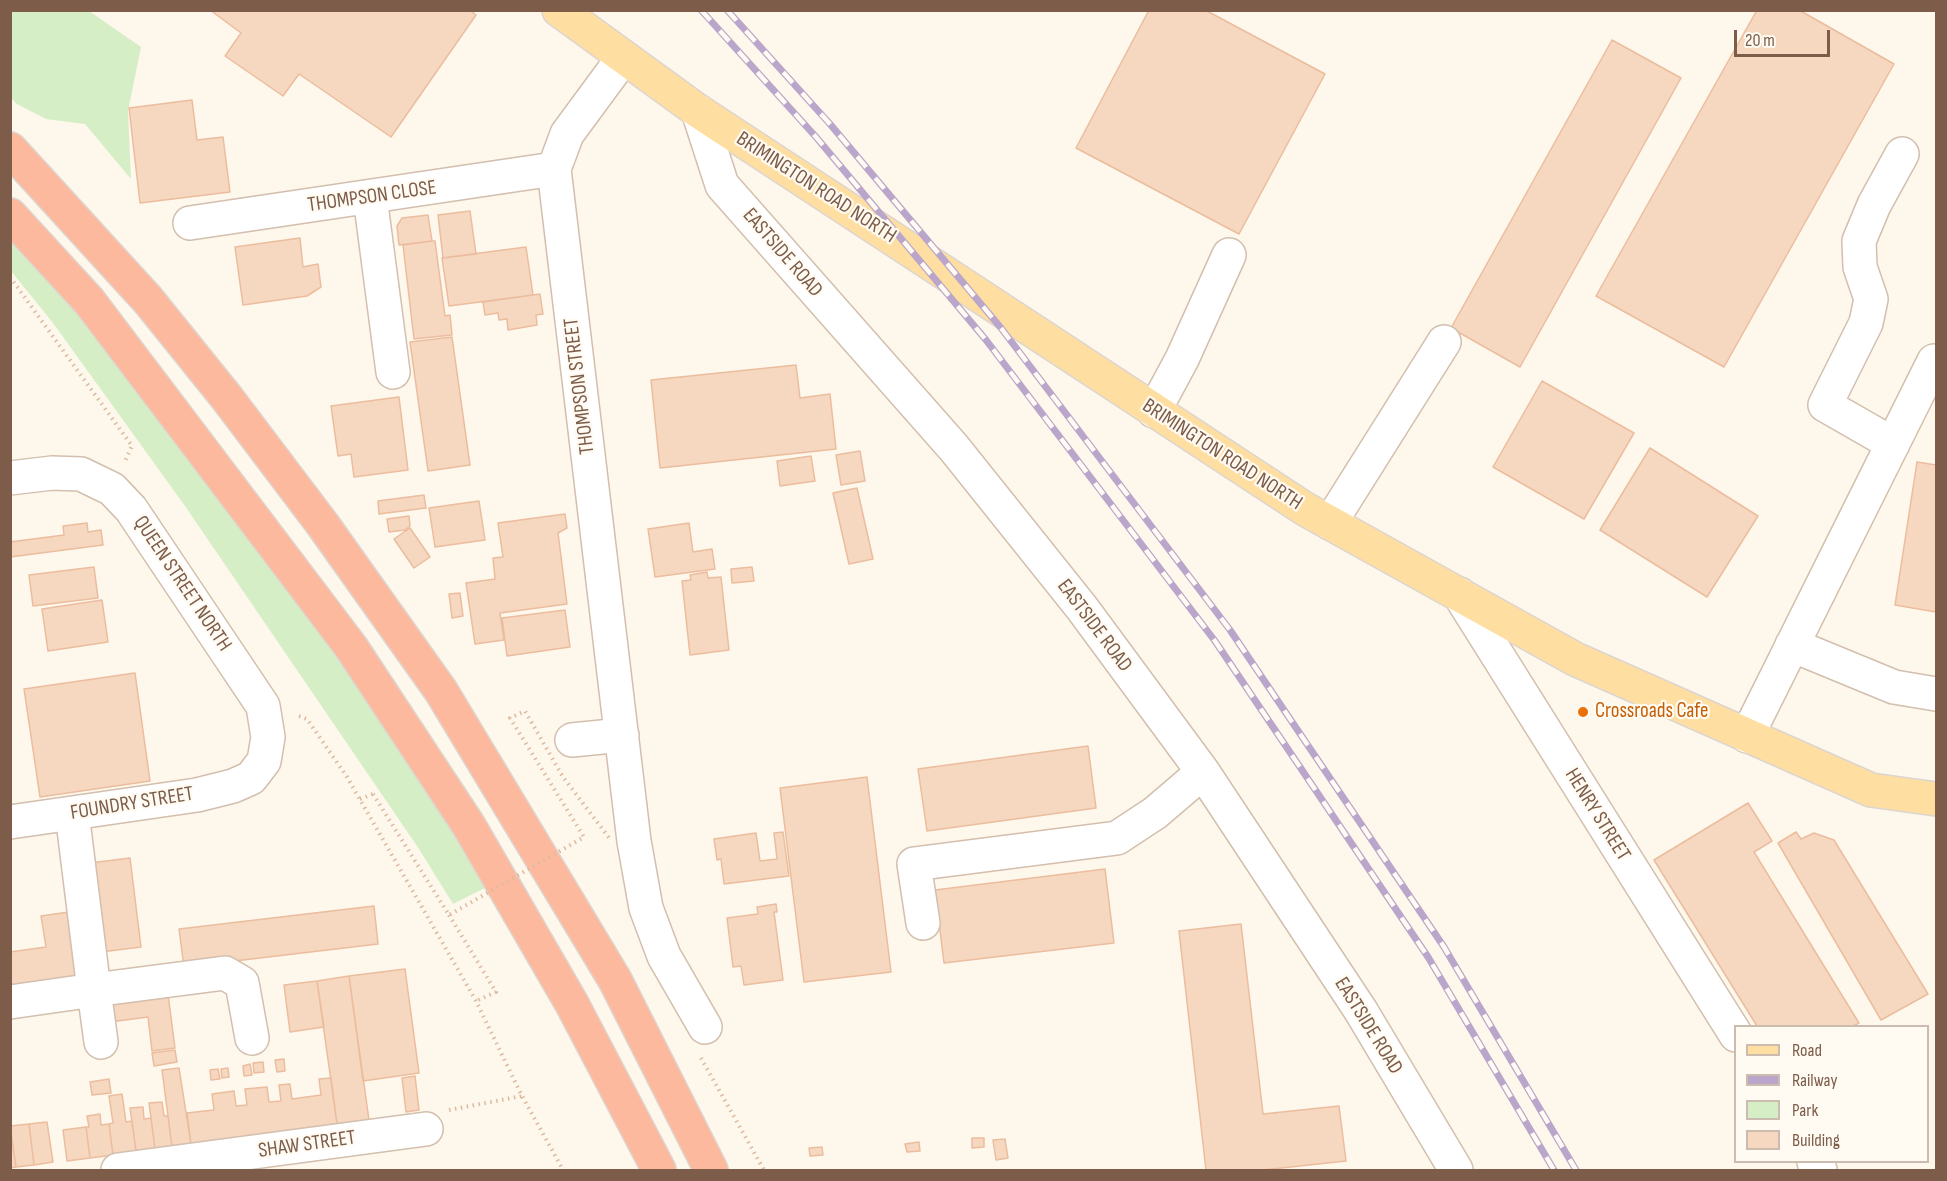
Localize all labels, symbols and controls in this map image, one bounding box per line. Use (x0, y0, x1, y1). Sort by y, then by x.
scale bar (1737, 18, 1833, 56)
text: 20 m (1745, 30, 1775, 51)
street label: BRIMINGTON ROAD NORTH (731, 127, 901, 249)
street label: THOMPSON CLOSE (306, 175, 438, 219)
street label: EASTSIDE ROAD (737, 203, 827, 303)
street label: THOMPSON STREET (559, 316, 601, 456)
street label: BRIMINGTON ROAD NORTH (1137, 394, 1307, 516)
street label: QUEEN STREET NORTH (127, 511, 237, 657)
street label: EASTSIDE ROAD (1051, 575, 1137, 677)
place label: Crossroads Cafe (1595, 699, 1708, 725)
marker: Crossroads Cafe (1576, 705, 1590, 719)
street label: HENRY STREET (1559, 764, 1635, 866)
street label: FOUNDRY STREET (69, 782, 195, 826)
street label: EASTSIDE ROAD (1328, 973, 1408, 1079)
legend (1734, 1025, 1929, 1163)
text: Road (1792, 1040, 1822, 1061)
text: Railway (1792, 1070, 1837, 1091)
text: Park (1792, 1100, 1818, 1121)
street label: SHAW STREET (257, 1126, 357, 1164)
text: Building (1792, 1130, 1840, 1151)

